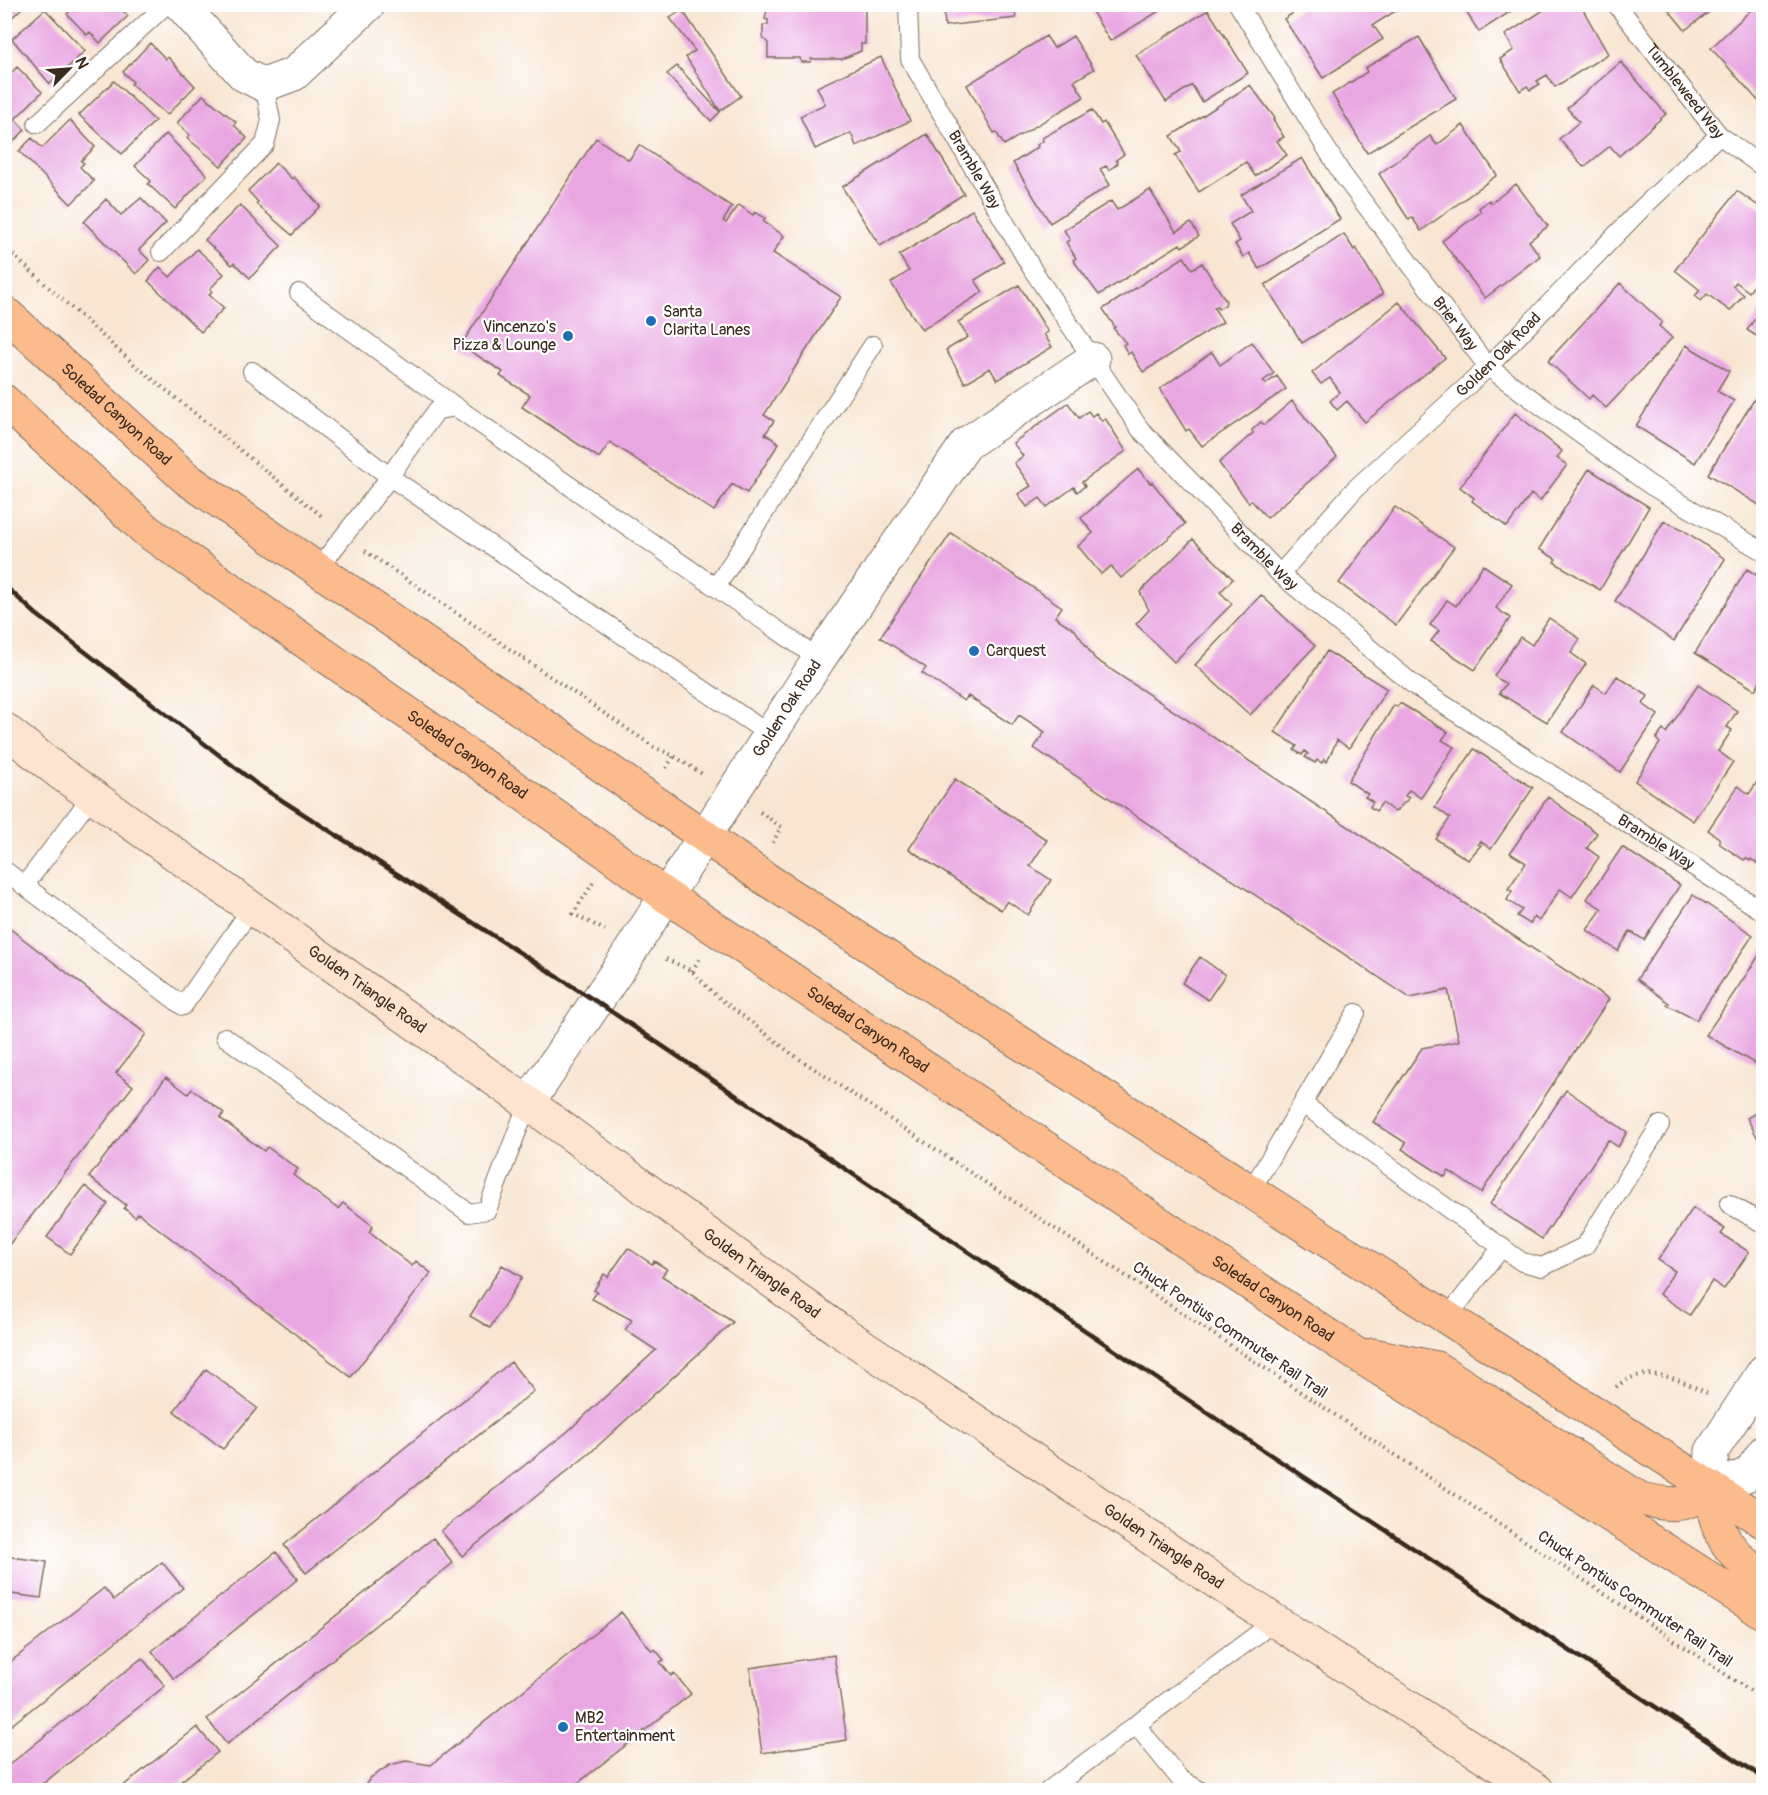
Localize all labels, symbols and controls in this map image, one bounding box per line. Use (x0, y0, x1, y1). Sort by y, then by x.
north arrow (39, 39, 99, 99)
street label: Tumbleweed Way (1641, 40, 1728, 143)
text: N (70, 54, 93, 72)
street label: Bramble Way (944, 127, 1005, 213)
street label: Brier Way (1428, 293, 1482, 355)
place label: Santa Clarita Lanes (663, 302, 750, 340)
street label: Golden Oak Road (1452, 308, 1545, 401)
marker: Santa Clarita Lanes (644, 314, 658, 328)
place label: Vincenzo's Pizza & Lounge (453, 317, 556, 355)
marker: Vincenzo's Pizza & Lounge (561, 329, 575, 343)
street label: Soledad Canyon Road (57, 359, 176, 470)
street label: Bramble Way (1226, 519, 1302, 595)
place label: Carquest (986, 641, 1047, 661)
marker: Carquest (967, 644, 981, 658)
street label: Golden Oak Road (748, 656, 826, 761)
street label: Soledad Canyon Road (403, 706, 532, 804)
street label: Bramble Way (1614, 810, 1698, 874)
street label: Golden Triangle Road (304, 941, 430, 1038)
street label: Soledad Canyon Road (803, 982, 933, 1078)
street label: Golden Triangle Road (699, 1224, 824, 1323)
street label: Soledad Canyon Road (1208, 1251, 1338, 1347)
street label: Chuck Pontius Commuter Rail Trail (1129, 1257, 1331, 1403)
street label: Golden Triangle Road (1099, 1499, 1227, 1594)
street label: Chuck Pontius Commuter Rail Trail (1534, 1526, 1736, 1672)
place label: MB2 Entertainment (575, 1708, 676, 1746)
marker: MB2 Entertainment (556, 1720, 570, 1734)

